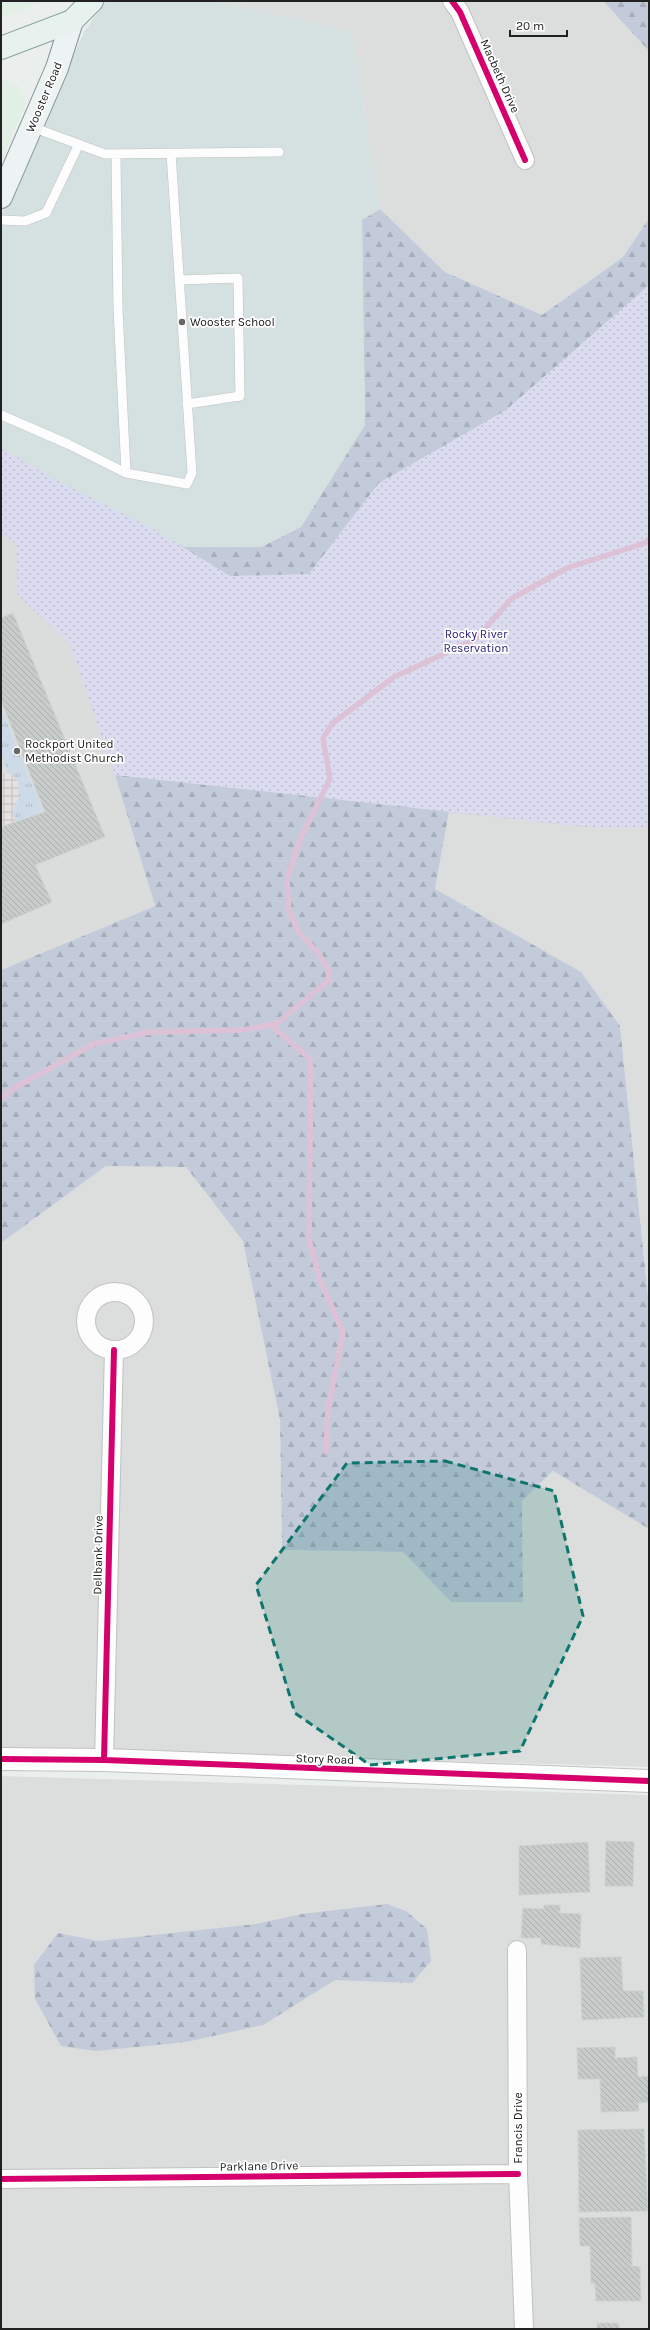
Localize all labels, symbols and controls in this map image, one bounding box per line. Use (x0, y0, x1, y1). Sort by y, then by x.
scale bar (510, 12, 567, 38)
text: 20 m (516, 19, 544, 33)
street label: Macbeth Drive (478, 37, 522, 115)
street label: Wooster Road (23, 60, 65, 134)
place label: Wooster School (190, 315, 275, 329)
marker: Wooster School (177, 317, 187, 327)
park label: Rocky River Reservation (444, 627, 508, 655)
place label: Rockport United Methodist Church (25, 737, 124, 765)
marker: Rockport United Methodist Church (12, 746, 22, 756)
street label: Dellbank Drive (90, 1515, 106, 1595)
street label: Story Road (295, 1751, 355, 1767)
street label: Francis Drive (511, 2092, 525, 2164)
street label: Parklane Drive (220, 2158, 298, 2174)

